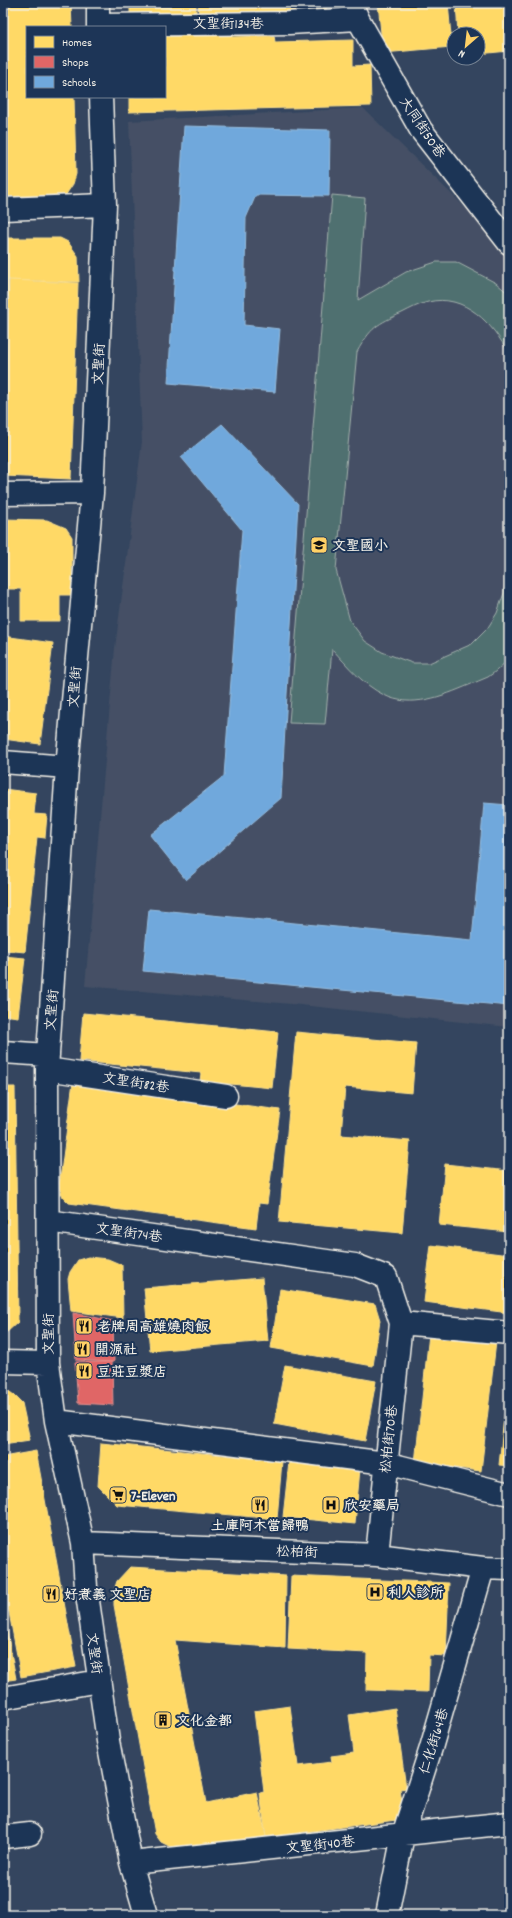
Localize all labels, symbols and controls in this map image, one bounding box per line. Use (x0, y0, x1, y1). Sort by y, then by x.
street label: 文聖街134巷 (192, 15, 265, 35)
legend (26, 26, 166, 98)
north arrow (446, 26, 486, 66)
text: Homes (62, 35, 92, 52)
text: N (456, 44, 468, 61)
text: Shops (62, 55, 89, 72)
text: Schools (62, 75, 96, 92)
street label: 大同街50巷 (393, 93, 450, 164)
street label: 文聖街 (89, 343, 111, 386)
school or university icon: 文聖國小 (309, 535, 329, 555)
place label: 文聖國小 (332, 537, 388, 557)
street label: 文聖街 (64, 665, 88, 709)
street label: 文聖街 (41, 988, 65, 1032)
street label: 文聖街82巷 (101, 1069, 172, 1099)
street label: 文聖街74巷 (94, 1219, 164, 1249)
street label: 文聖街 (40, 1313, 60, 1355)
restaurant icon: 老牌周高雄燒肉飯 (74, 1316, 94, 1336)
place label: 老牌周高雄燒肉飯 (97, 1318, 209, 1338)
restaurant icon: 開源社 (72, 1339, 92, 1359)
place label: 開源社 (95, 1341, 137, 1361)
restaurant icon: 豆莊豆漿店 (74, 1361, 94, 1381)
place label: 豆莊豆漿店 (97, 1363, 167, 1383)
street label: 松柏街70巷 (376, 1403, 404, 1475)
supermarket icon: 7-Eleven (108, 1485, 128, 1505)
place label: 7-Eleven (131, 1487, 176, 1507)
restaurant icon: 土庫阿木當歸鴨 (250, 1495, 270, 1515)
hospital icon: 欣安藥局 (321, 1495, 341, 1515)
place label: 欣安藥局 (344, 1497, 400, 1517)
place label: 土庫阿木當歸鴨 (211, 1517, 309, 1537)
street label: 松柏街 (276, 1542, 318, 1564)
hospital icon: 利人診所 (365, 1582, 385, 1602)
restaurant icon: 好煮義 文聖店 (41, 1584, 61, 1604)
place label: 利人診所 (388, 1584, 444, 1604)
place label: 好煮義 文聖店 (64, 1586, 151, 1606)
street label: 文聖街 (80, 1631, 106, 1675)
street label: 仁化街64巷 (415, 1705, 455, 1777)
building icon: 文化金都 (153, 1710, 173, 1730)
place label: 文化金都 (176, 1712, 232, 1732)
street label: 文聖街40巷 (285, 1832, 357, 1860)

